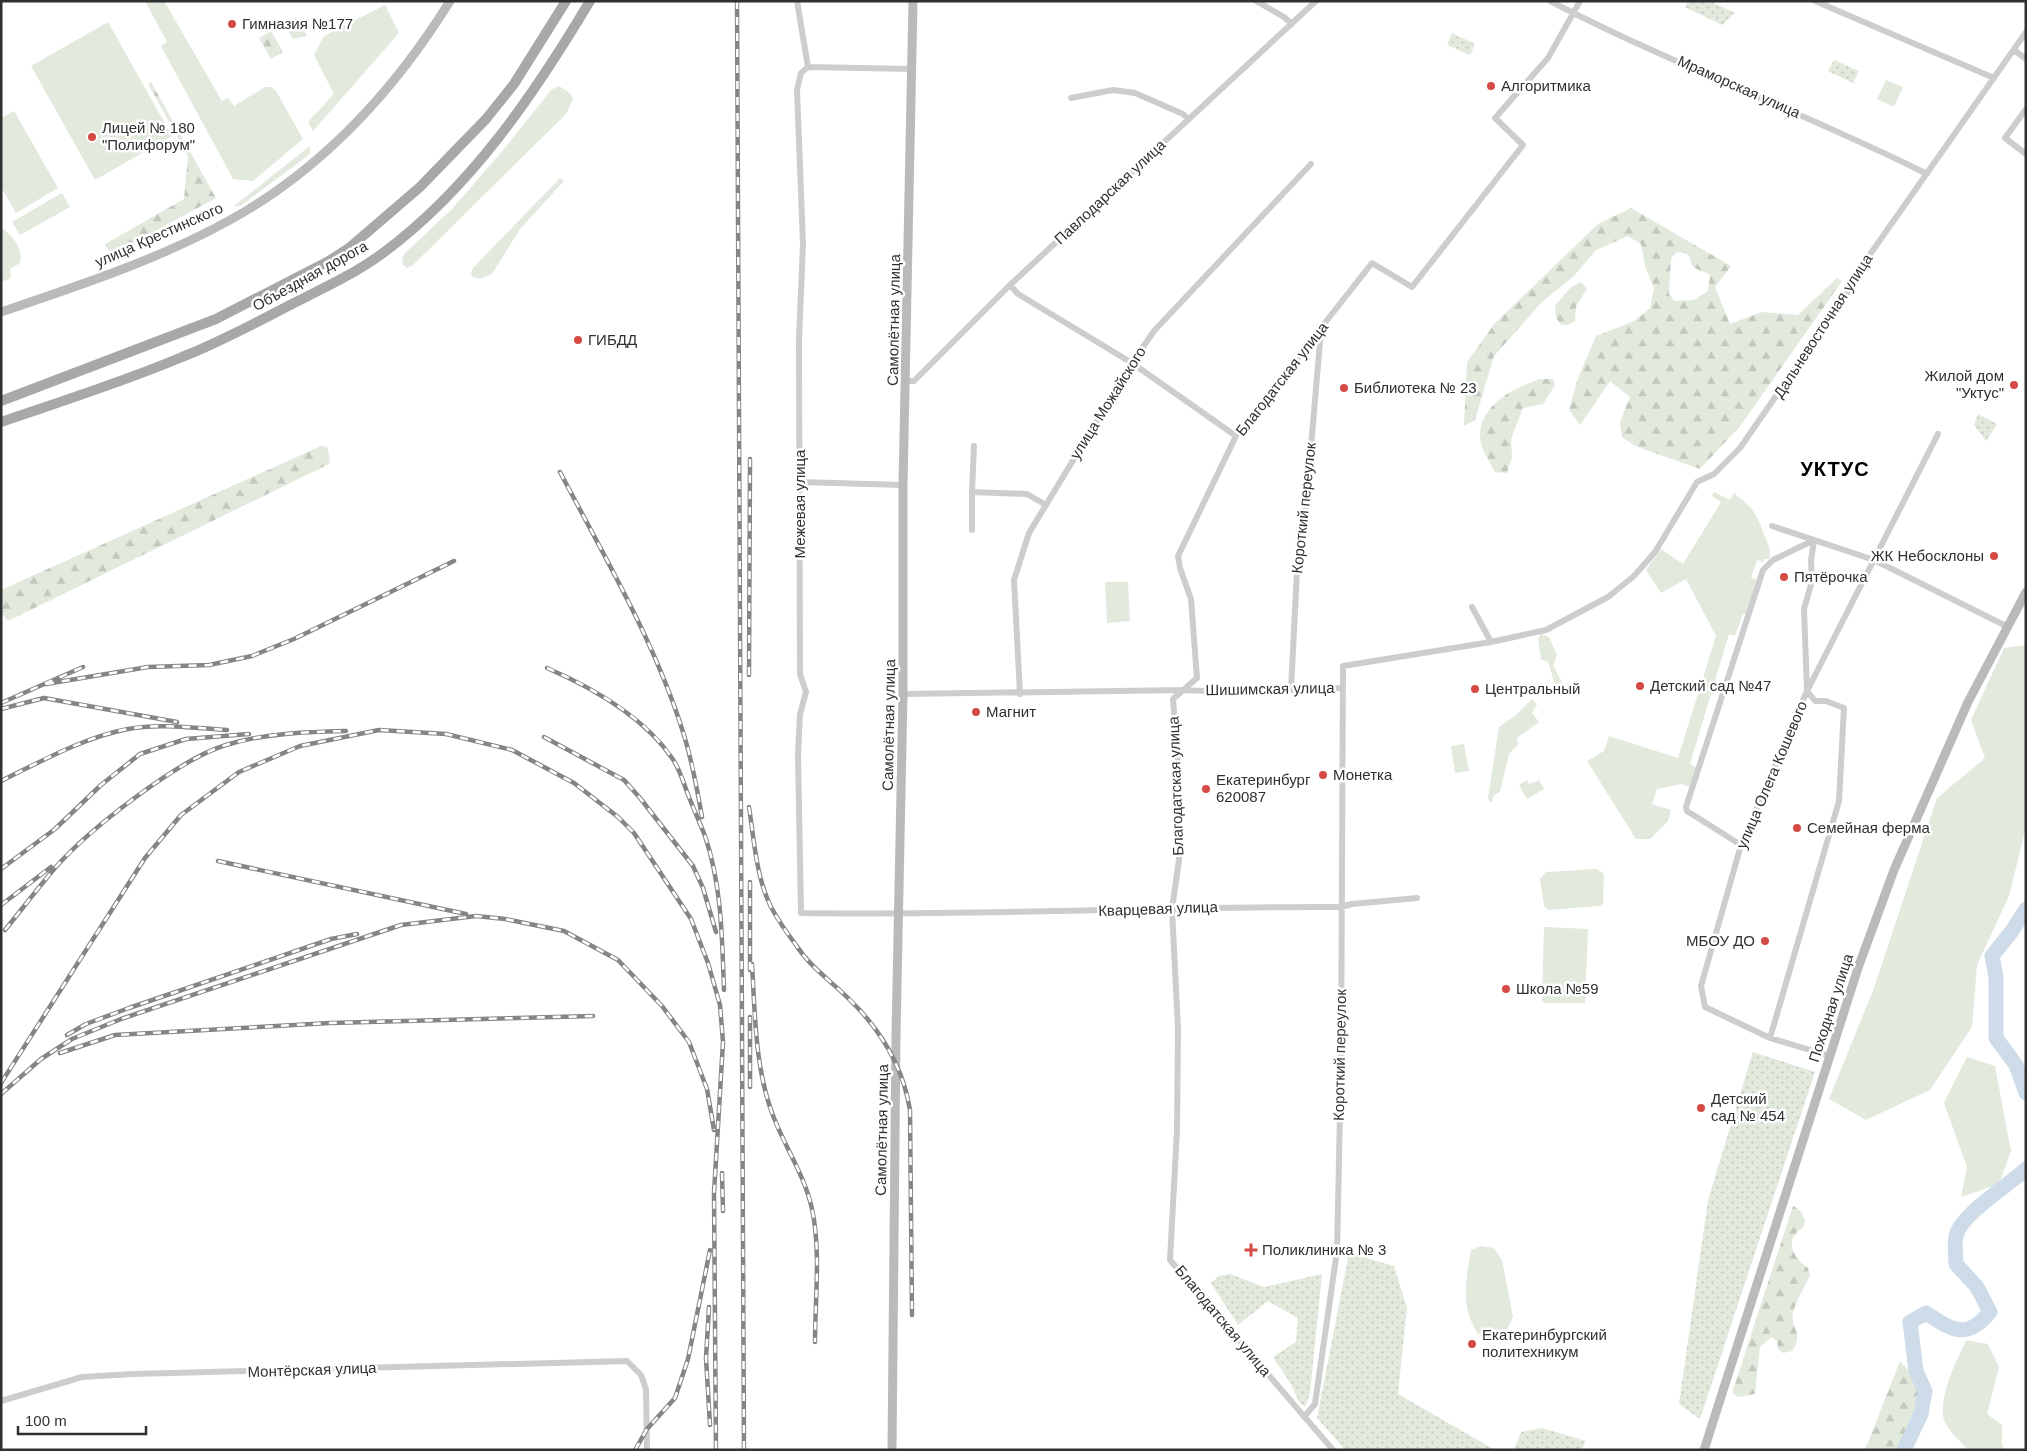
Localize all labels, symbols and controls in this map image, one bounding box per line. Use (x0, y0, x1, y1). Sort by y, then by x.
place label: Гимназия №177 (242, 15, 353, 32)
marker: Гимназия №177 (226, 18, 238, 30)
street label: Мраморская улица (1675, 52, 1804, 122)
place label: Алгоритмика (1501, 77, 1591, 94)
marker: Алгоритмика (1485, 80, 1497, 92)
place label: Лицей № 180 "Полифорум" (102, 119, 195, 153)
marker: Лицей № 180 "Полифорум" (86, 131, 98, 143)
street label: Павлодарская улица (1051, 135, 1169, 247)
street label: улица Крестинского (92, 199, 225, 270)
street label: Объездная дорога (249, 237, 371, 314)
street label: Дальневосточная улица (1770, 250, 1876, 401)
street label: Самолётная улица (884, 253, 903, 386)
street label: Благодатская улица (1232, 318, 1332, 439)
place label: ГИБДД (588, 331, 637, 348)
marker: ГИБДД (572, 334, 584, 346)
street label: улица Можайского (1066, 344, 1149, 462)
place label: Жилой дом "Уктус" (1925, 367, 2004, 401)
place label: Библиотека № 23 (1354, 379, 1477, 396)
marker: Жилой дом "Уктус" (2008, 379, 2020, 391)
marker: Библиотека № 23 (1338, 382, 1350, 394)
street label: Короткий переулок (1288, 441, 1319, 574)
street label: Межевая улица (791, 449, 808, 558)
district label: УКТУС (1800, 458, 1870, 480)
place label: ЖК Небосклоны (1871, 547, 1984, 564)
marker: ЖК Небосклоны (1988, 550, 2000, 562)
place label: Пятёрочка (1794, 568, 1868, 585)
marker: Пятёрочка (1778, 571, 1790, 583)
street label: Самолётная улица (879, 658, 898, 791)
place label: Детский сад №47 (1650, 677, 1771, 694)
street label: Шишимская улица (1205, 679, 1335, 698)
place label: Центральный (1485, 680, 1580, 697)
marker: Детский сад №47 (1634, 680, 1646, 692)
marker: Центральный (1469, 683, 1481, 695)
street label: улица Олега Кошевого (1733, 698, 1810, 851)
place label: Магнит (986, 703, 1036, 720)
marker: Магнит (970, 706, 982, 718)
street label: Благодатская улица (1165, 715, 1186, 856)
place label: Монетка (1333, 766, 1393, 783)
marker: Монетка (1317, 769, 1329, 781)
place label: Екатеринбург 620087 (1216, 771, 1311, 805)
marker: Екатеринбург 620087 (1200, 783, 1212, 795)
place label: Семейная ферма (1807, 819, 1930, 836)
marker: Семейная ферма (1791, 822, 1803, 834)
street label: Кварцевая улица (1098, 898, 1219, 919)
place label: МБОУ ДО (1686, 932, 1755, 949)
marker: МБОУ ДО (1759, 935, 1771, 947)
street label: Походная улица (1805, 951, 1856, 1064)
place label: Школа №59 (1516, 980, 1599, 997)
marker: Школа №59 (1500, 983, 1512, 995)
street label: Короткий переулок (1330, 989, 1349, 1121)
street label: Самолётная улица (872, 1063, 891, 1196)
place label: Детский сад № 454 (1711, 1090, 1785, 1124)
marker: Детский сад № 454 (1695, 1102, 1707, 1114)
place label: Поликлиника № 3 (1262, 1241, 1386, 1258)
marker: Поликлиника № 3 (1244, 1243, 1258, 1257)
street label: Благодатская улица (1172, 1262, 1275, 1380)
place label: Екатеринбургский политехникум (1482, 1326, 1607, 1360)
marker: Екатеринбургский политехникум (1466, 1338, 1478, 1350)
street label: Монтёрская улица (247, 1359, 377, 1380)
scale bar (18, 1404, 145, 1436)
text: 100 m (25, 1412, 67, 1429)

